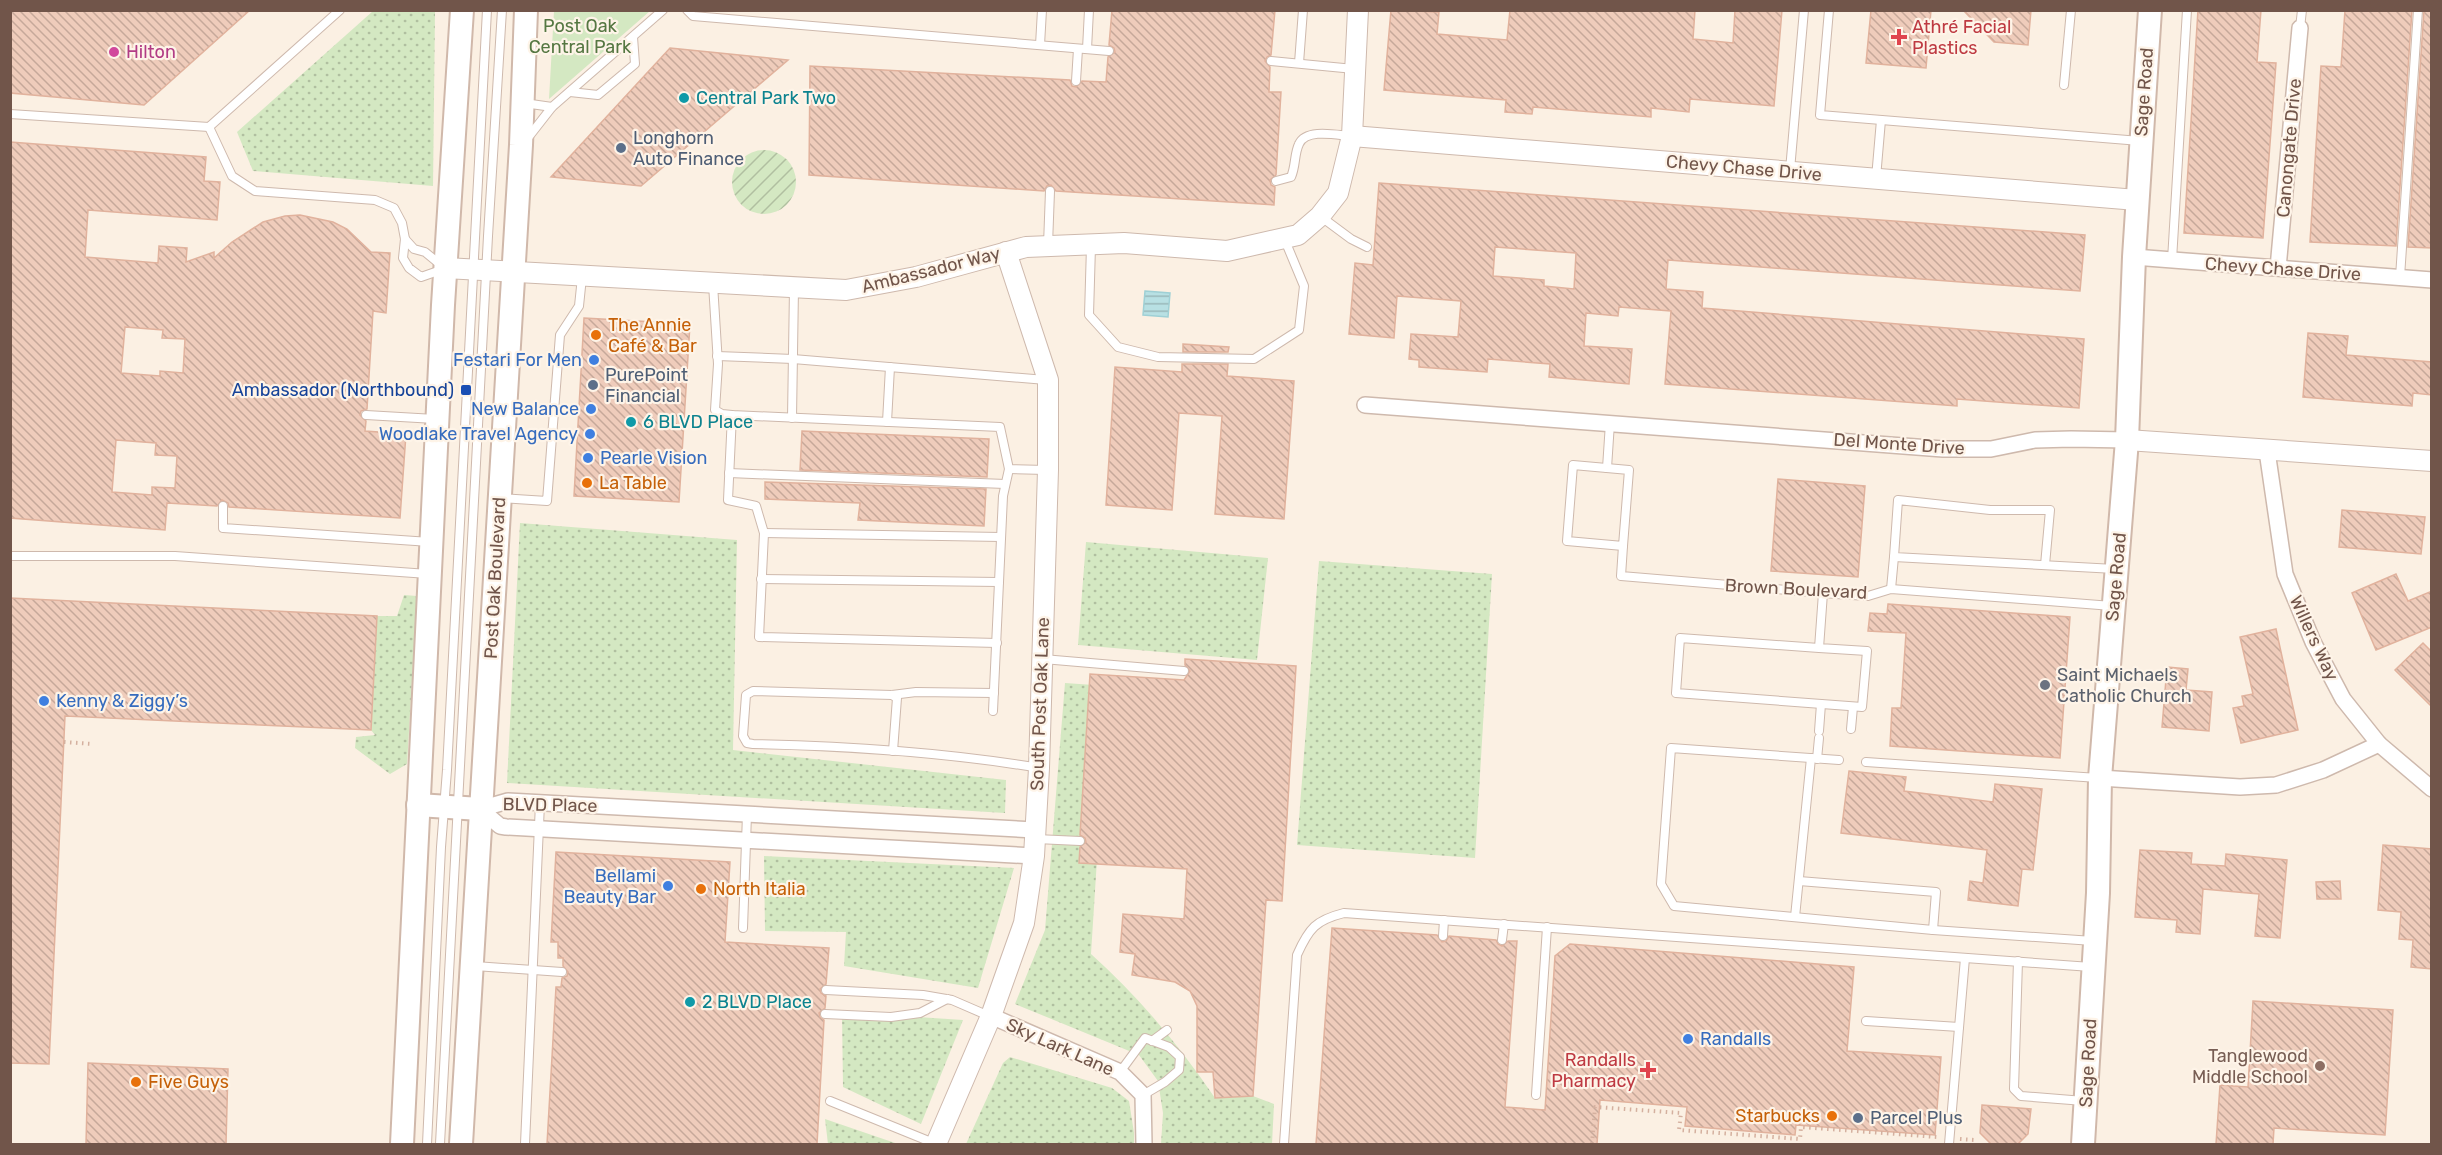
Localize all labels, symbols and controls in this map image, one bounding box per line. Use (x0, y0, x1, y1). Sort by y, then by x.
park label: Post Oak Central Park (529, 15, 632, 58)
place label: Athré Facial Plastics (1912, 16, 2011, 59)
marker: Athré Facial Plastics (1890, 28, 1908, 46)
place label: Hilton (126, 41, 176, 63)
marker: Hilton (107, 45, 121, 59)
street label: Sage Road (2130, 47, 2158, 137)
street label: Canongate Drive (2272, 78, 2306, 218)
place label: Central Park Two (696, 87, 836, 109)
marker: Central Park Two (677, 91, 691, 105)
place label: Longhorn Auto Finance (633, 127, 744, 170)
marker: Longhorn Auto Finance (614, 141, 628, 155)
street label: Chevy Chase Drive (1665, 150, 1823, 186)
street label: Ambassador Way (859, 242, 1003, 298)
street label: Chevy Chase Drive (2204, 253, 2362, 285)
place label: The Annie Café & Bar (608, 314, 697, 357)
marker: The Annie Café & Bar (589, 328, 603, 342)
place label: Festari For Men (453, 349, 582, 371)
marker: Festari For Men (587, 353, 601, 367)
place label: PurePoint Financial (605, 364, 688, 407)
marker: PurePoint Financial (586, 378, 600, 392)
place label: Ambassador (Northbound) (232, 379, 454, 401)
marker: Ambassador (Northbound) (459, 383, 473, 397)
place label: New Balance (471, 398, 579, 420)
marker: New Balance (584, 402, 598, 416)
place label: 6 BLVD Place (643, 411, 753, 433)
marker: 6 BLVD Place (624, 415, 638, 429)
place label: Woodlake Travel Agency (379, 423, 578, 445)
marker: Woodlake Travel Agency (583, 427, 597, 441)
street label: Del Monte Drive (1833, 428, 1965, 460)
place label: Pearle Vision (600, 447, 708, 469)
marker: Pearle Vision (581, 451, 595, 465)
place label: La Table (599, 472, 667, 494)
marker: La Table (580, 476, 594, 490)
street label: Post Oak Boulevard (480, 496, 510, 660)
street label: Sage Road (2101, 532, 2131, 622)
street label: Brown Boulevard (1724, 574, 1868, 604)
street label: Willers Way (2285, 592, 2343, 684)
street label: South Post Oak Lane (1026, 617, 1054, 791)
place label: Saint Michaels Catholic Church (2057, 664, 2192, 707)
marker: Saint Michaels Catholic Church (2038, 678, 2052, 692)
place label: Kenny & Ziggy’s (56, 690, 188, 712)
marker: Kenny & Ziggy’s (37, 694, 51, 708)
street label: BLVD Place (502, 793, 598, 817)
place label: Bellami Beauty Bar (563, 865, 656, 908)
place label: North Italia (713, 878, 806, 900)
marker: Bellami Beauty Bar (661, 879, 675, 893)
marker: North Italia (694, 882, 708, 896)
place label: 2 BLVD Place (702, 991, 812, 1013)
marker: 2 BLVD Place (683, 995, 697, 1009)
street label: Sky Lark Lane (1003, 1013, 1117, 1081)
street label: Sage Road (2075, 1018, 2101, 1108)
place label: Randalls (1700, 1028, 1771, 1050)
marker: Randalls (1681, 1032, 1695, 1046)
place label: Tanglewood Middle School (2192, 1045, 2308, 1088)
place label: Randalls Pharmacy (1551, 1049, 1636, 1092)
marker: Tanglewood Middle School (2313, 1059, 2327, 1073)
marker: Randalls Pharmacy (1641, 1063, 1655, 1077)
place label: Five Guys (148, 1071, 229, 1093)
marker: Five Guys (129, 1075, 143, 1089)
place label: Starbucks (1735, 1105, 1820, 1127)
place label: Parcel Plus (1870, 1107, 1963, 1129)
marker: Starbucks (1825, 1109, 1839, 1123)
marker: Parcel Plus (1851, 1111, 1865, 1125)

